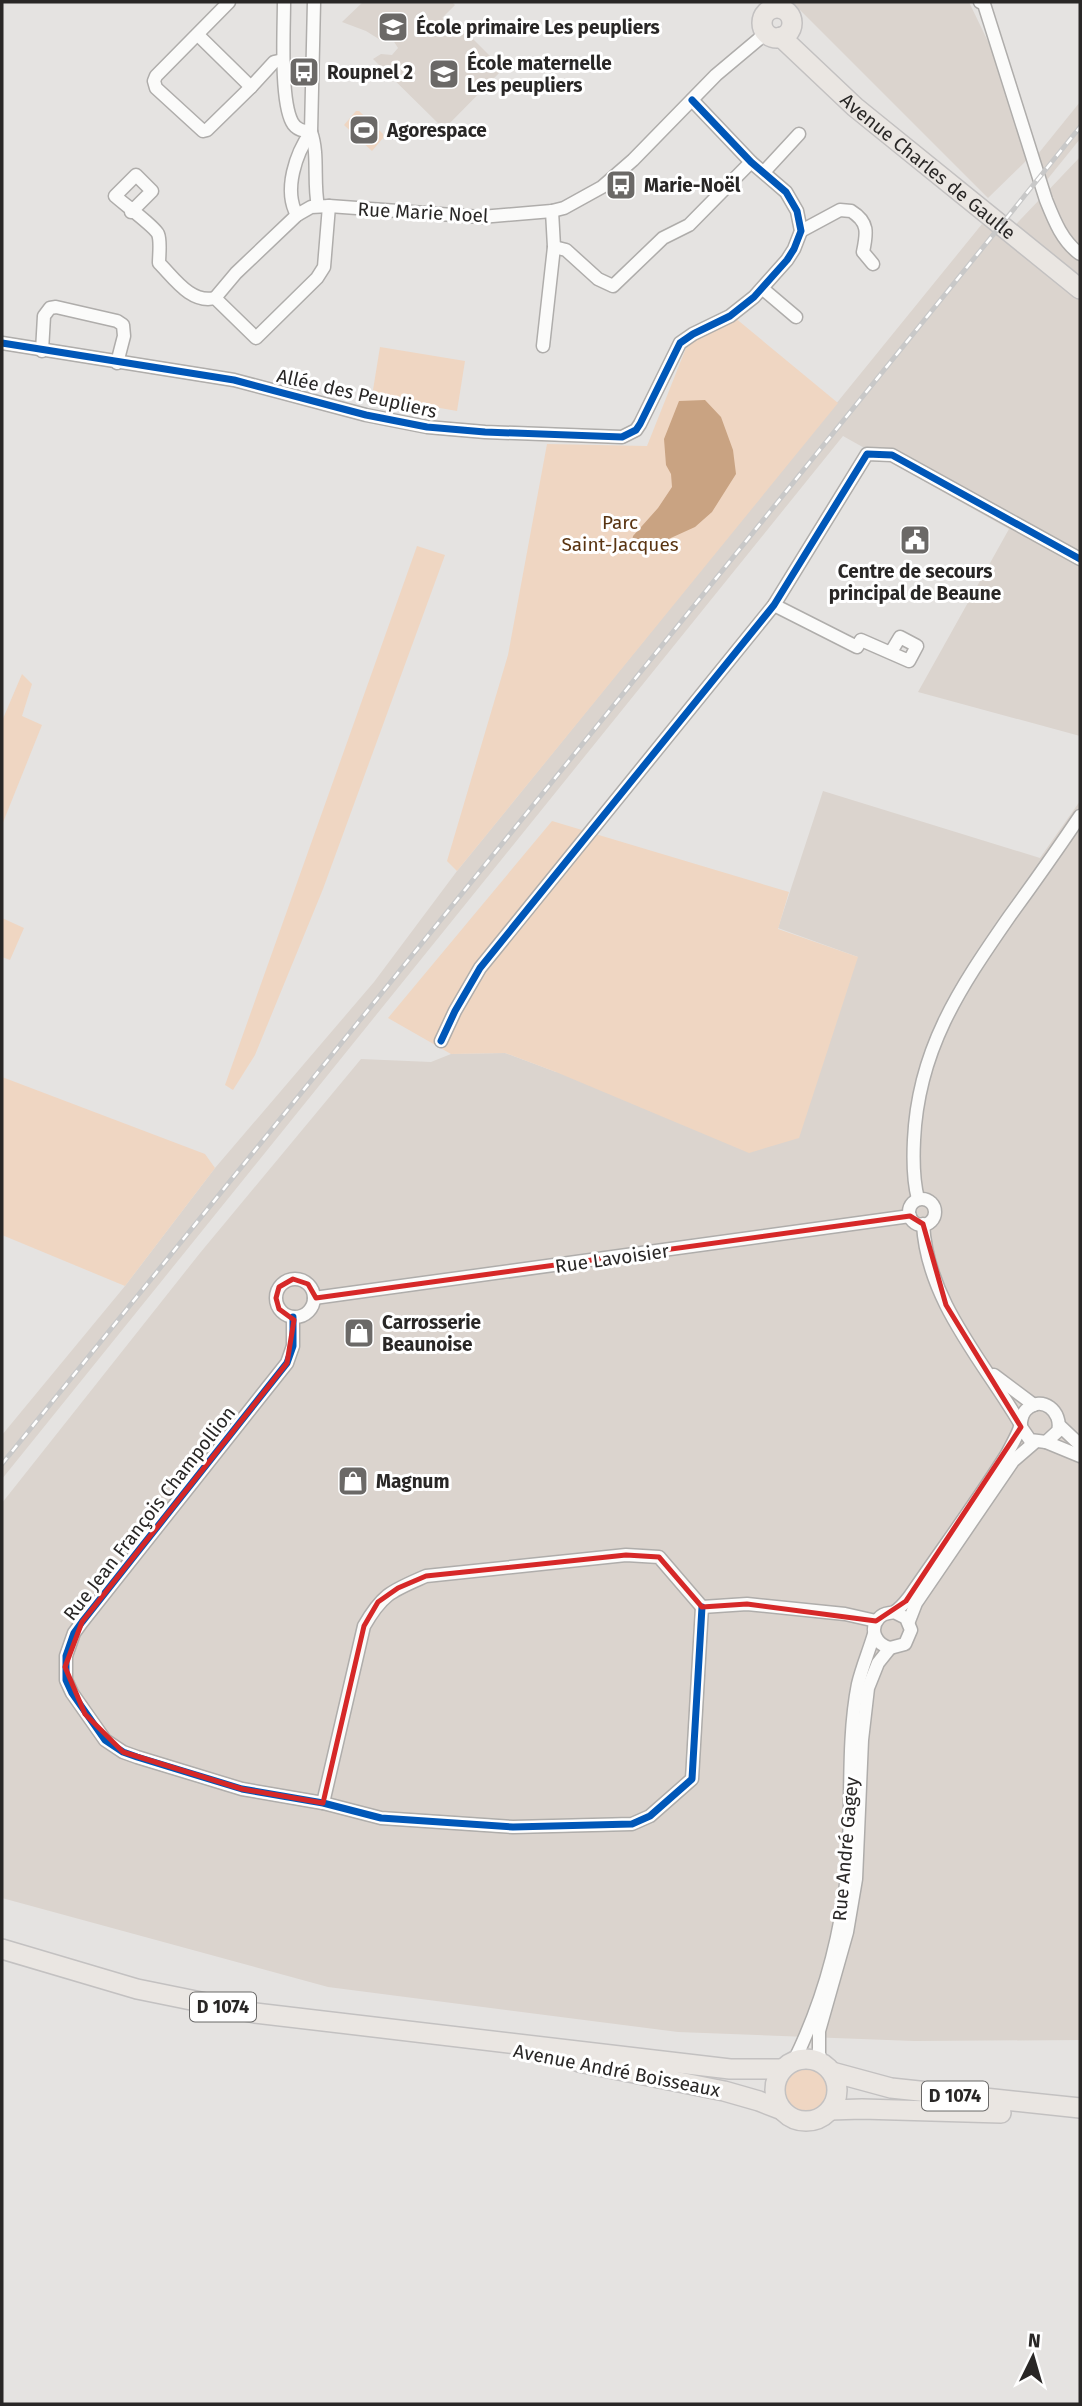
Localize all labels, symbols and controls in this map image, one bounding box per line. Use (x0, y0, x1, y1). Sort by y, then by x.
school or university icon: École primaire Les peupliers (376, 10, 410, 44)
place label: École primaire Les peupliers (416, 14, 660, 39)
place label: École maternelle Les peupliers (467, 50, 612, 97)
bus stop icon: Roupnel 2 (287, 55, 321, 89)
school or university icon: École maternelle Les peupliers (427, 57, 461, 91)
place label: Roupnel 2 (327, 61, 413, 84)
street label: Avenue Charles de Gaulle (836, 89, 1020, 244)
sports icon: Agorespace (347, 113, 381, 147)
place label: Agorespace (386, 119, 487, 142)
bus stop icon: Marie-Noël (604, 168, 638, 202)
place label: Marie-Noël (644, 174, 741, 197)
street label: Rue Marie Noel (357, 198, 489, 227)
street label: Allée des Peupliers (275, 364, 439, 423)
park label: Parc Saint-Jacques (561, 511, 679, 556)
public building icon: Centre de secours principal de Beaune (898, 523, 932, 557)
place label: Centre de secours principal de Beaune (829, 560, 1001, 605)
street label: Rue Lavoisier (554, 1239, 671, 1278)
place label: Carrosserie Beaunoise (382, 1311, 481, 1356)
shop icon: Carrosserie Beaunoise (342, 1316, 376, 1350)
street label: Rue Jean François Champollion (59, 1402, 240, 1625)
shop icon: Magnum (336, 1464, 370, 1498)
place label: Magnum (376, 1470, 450, 1493)
street label: Rue André Gagey (828, 1775, 863, 1922)
road number: D 1074 (190, 1993, 256, 2022)
street label: Avenue André Boisseaux (512, 2039, 723, 2102)
road number: D 1074 (922, 2082, 988, 2110)
north arrow (998, 2322, 1068, 2392)
text: N (1027, 2329, 1042, 2353)

